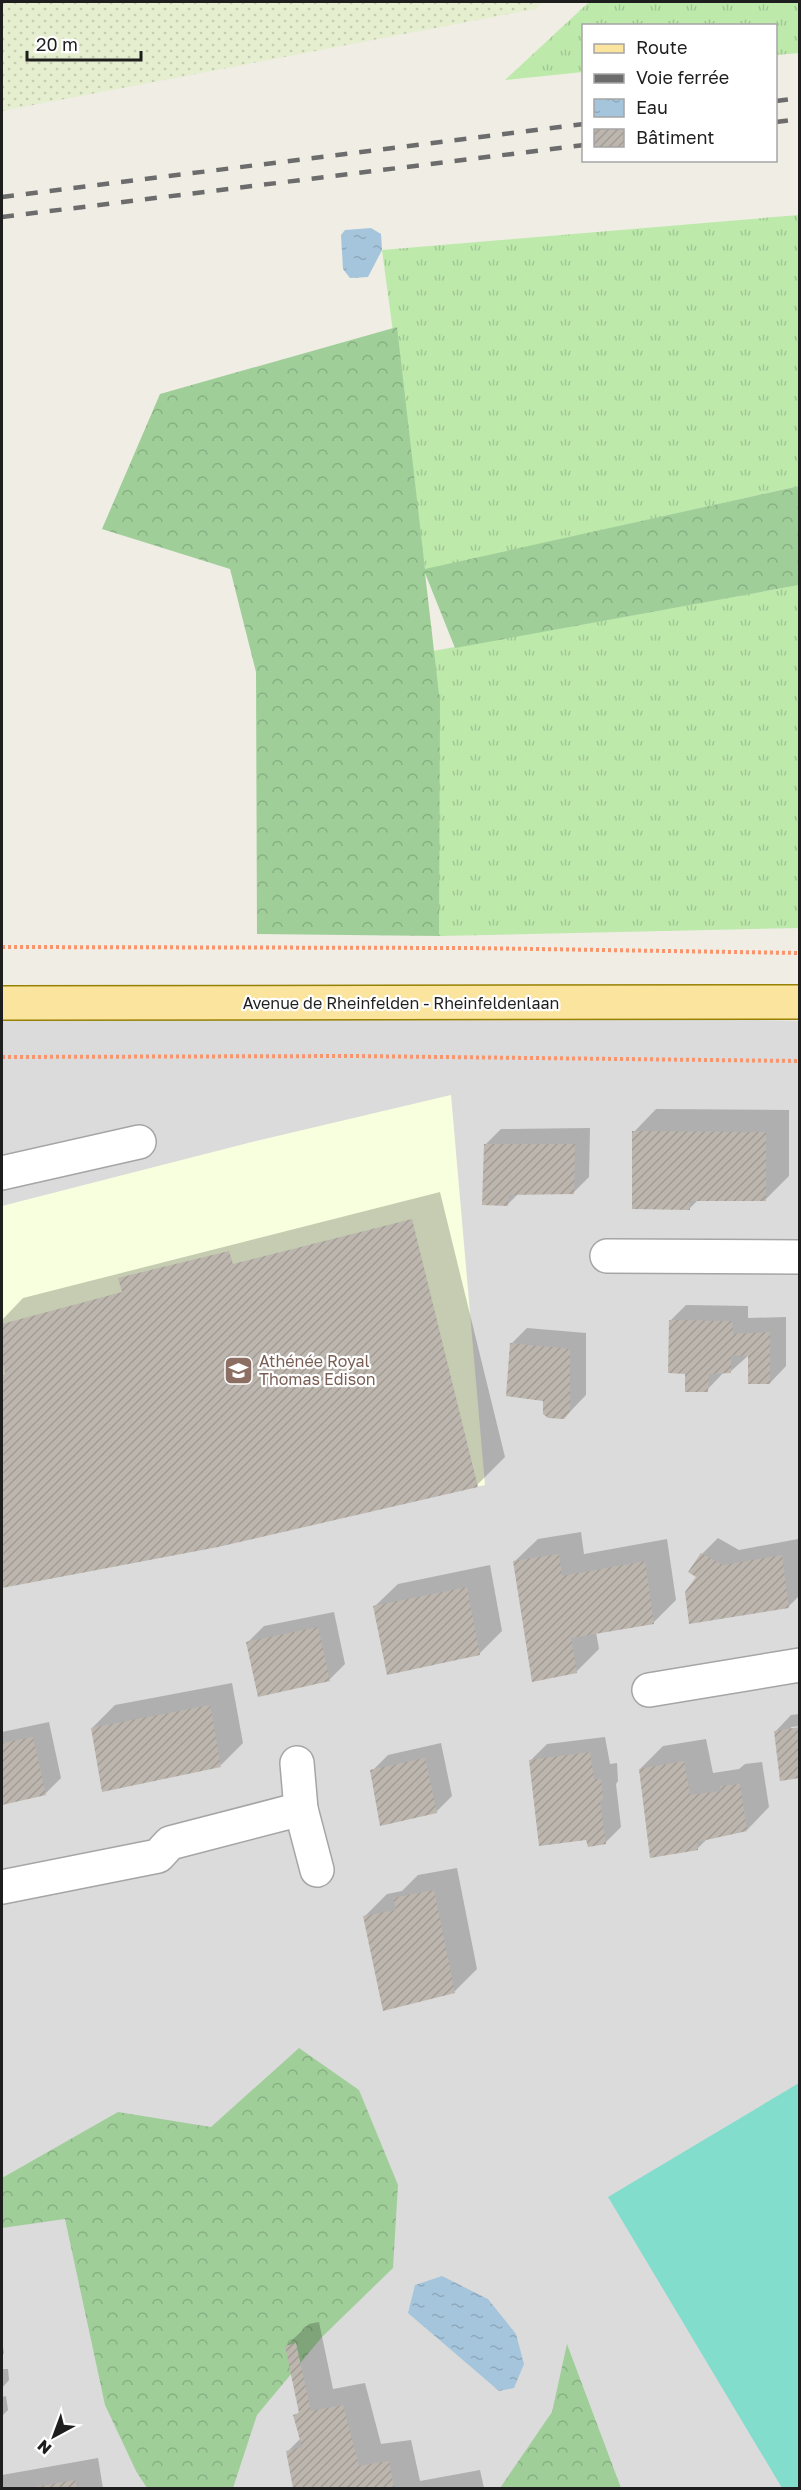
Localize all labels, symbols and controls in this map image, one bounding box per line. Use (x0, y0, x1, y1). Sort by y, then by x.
scale bar (27, 24, 141, 62)
legend (582, 24, 777, 162)
text: 20 m (36, 33, 78, 55)
text: Route (636, 36, 687, 58)
text: Voie ferrée (636, 66, 729, 88)
text: Eau (636, 96, 668, 118)
text: Bâtiment (636, 126, 715, 148)
street label: Avenue de Rheinfelden - Rheinfeldenlaan (243, 993, 559, 1013)
place label: Athénée Royal Thomas Edison (259, 1351, 376, 1389)
school or university icon: Athénée Royal Thomas Edison (222, 1354, 254, 1386)
north arrow (24, 2406, 84, 2466)
text: N (33, 2436, 55, 2459)

